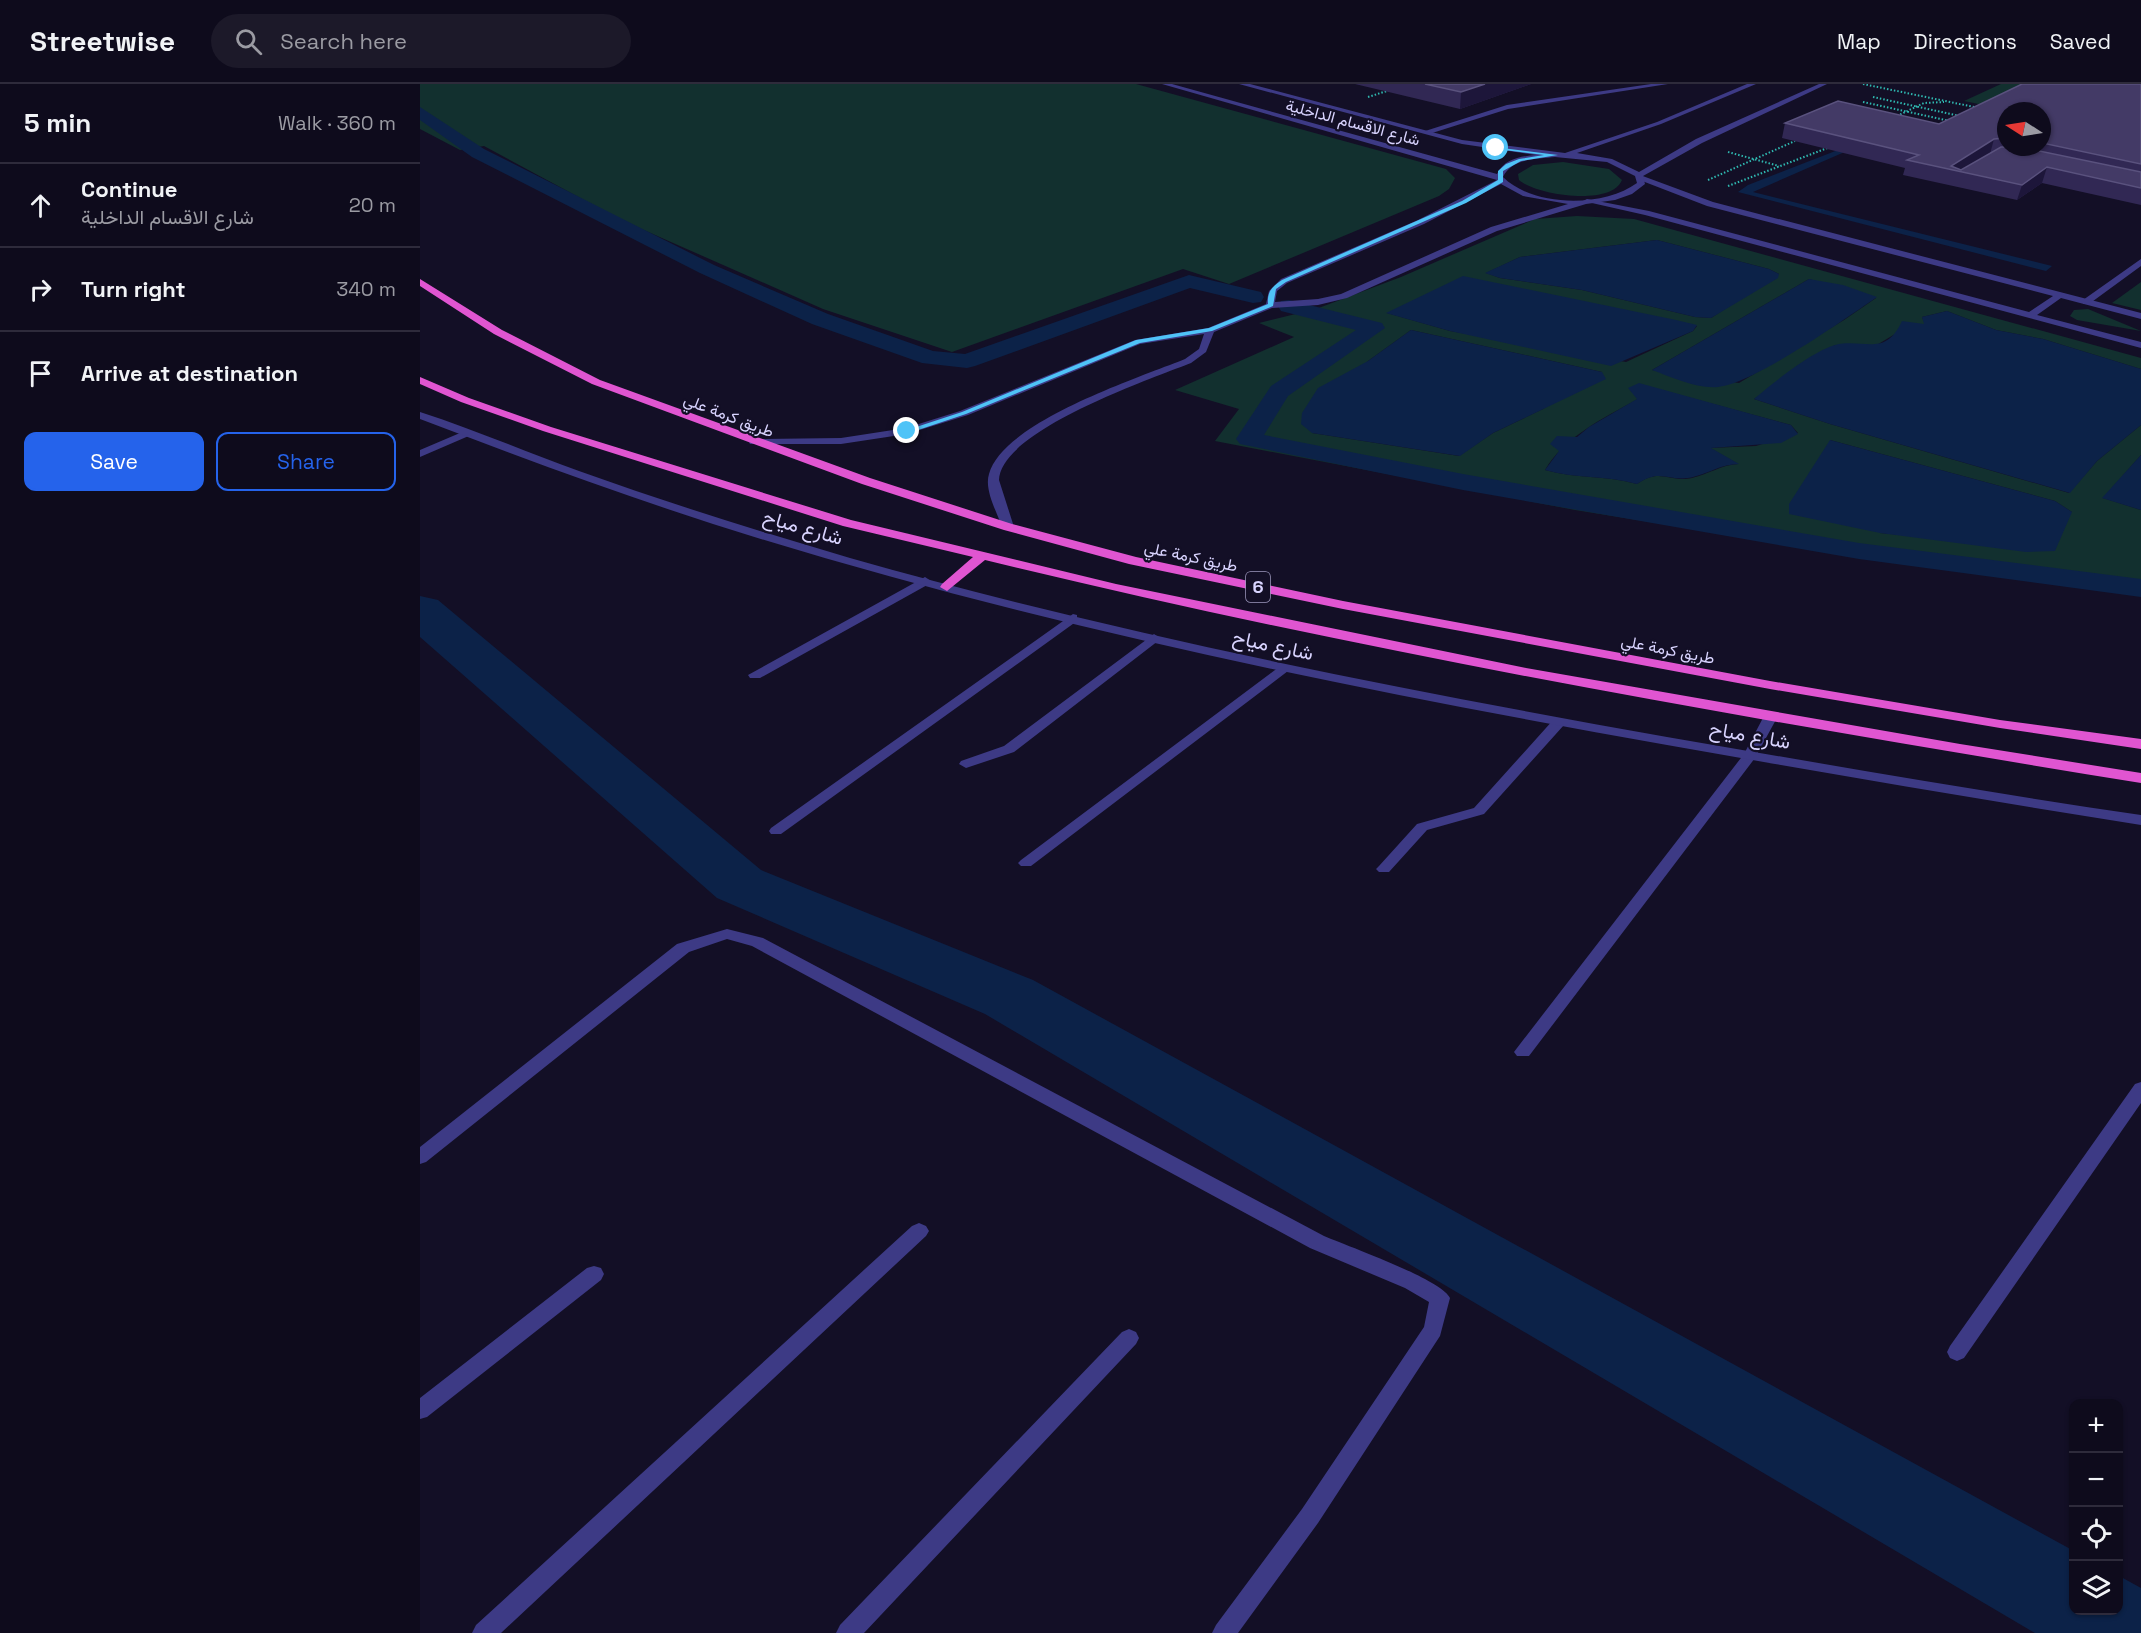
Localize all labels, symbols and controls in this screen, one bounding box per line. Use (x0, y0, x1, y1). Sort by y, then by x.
search box (211, 14, 631, 68)
text: Streetwise (30, 23, 175, 59)
icon: search (232, 25, 265, 58)
text: Search here (280, 27, 407, 55)
text: Map (1837, 28, 1881, 55)
text: Directions (1914, 28, 2017, 55)
text: Saved (2050, 28, 2111, 55)
street label: شارع الاقسام الداخلية (1283, 94, 1422, 151)
north arrow (1997, 102, 2051, 156)
text: 5 min (24, 106, 91, 140)
text: Walk · 360 m (278, 110, 396, 136)
route start (1482, 134, 1508, 160)
text: Continue (81, 175, 177, 203)
icon: ahead (24, 189, 57, 222)
text: 20 m (349, 192, 396, 218)
text: شارع الاقسام الداخلية (81, 204, 254, 230)
icon: right (24, 273, 57, 306)
text: Turn right (81, 275, 186, 303)
text: 340 m (336, 276, 396, 302)
icon: arrive (24, 357, 57, 390)
text: Arrive at destination (81, 359, 298, 387)
street label: طريق كرمة علي (680, 389, 777, 445)
route end (893, 417, 919, 443)
button: Save (24, 432, 204, 491)
button: Share (216, 432, 396, 491)
street label: شارع مياح (760, 503, 846, 552)
street label: طريق كرمة علي (1142, 536, 1239, 580)
road number: 6 (1246, 572, 1270, 602)
street label: شارع مياح (1230, 624, 1316, 667)
street label: طريق كرمة علي (1619, 630, 1716, 672)
street label: شارع مياح (1707, 715, 1793, 756)
map controls (2069, 1399, 2123, 1615)
button: + (2069, 1399, 2123, 1453)
button: − (2069, 1453, 2123, 1507)
button: locate (2069, 1507, 2123, 1561)
button: layers (2069, 1561, 2123, 1615)

